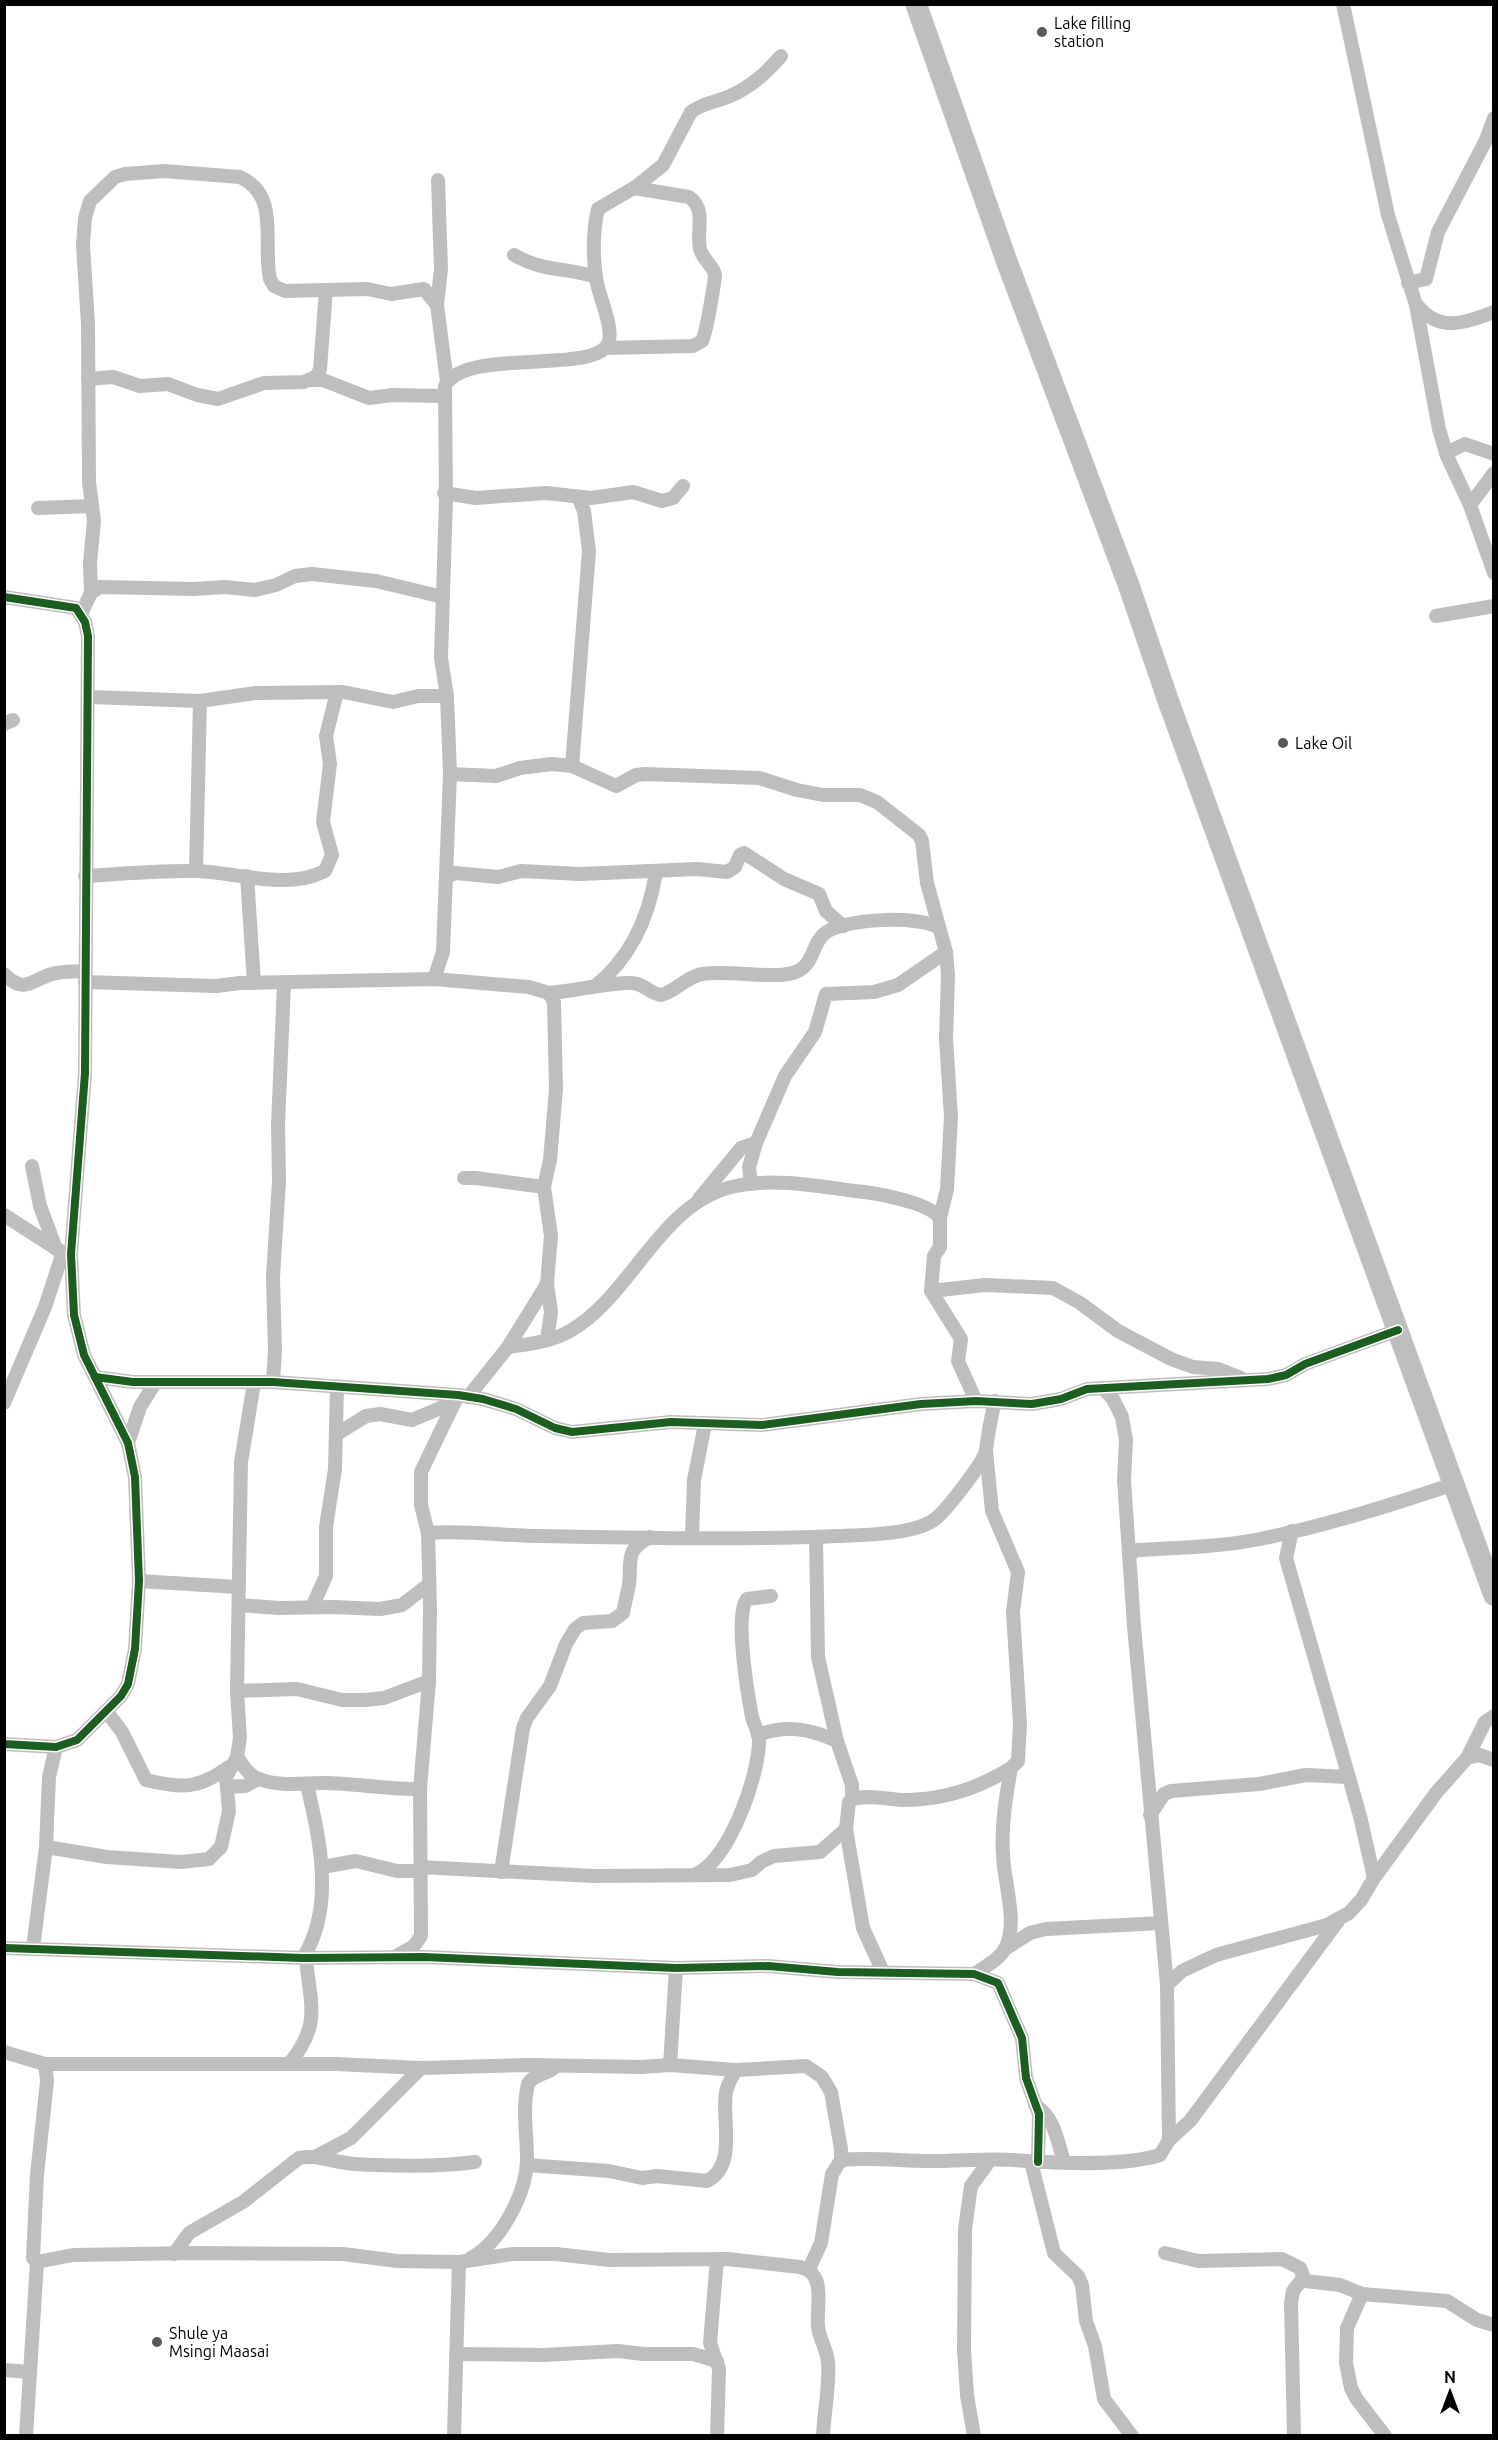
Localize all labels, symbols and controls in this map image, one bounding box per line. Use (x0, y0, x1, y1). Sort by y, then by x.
place label: Lake filling station (1054, 14, 1131, 50)
marker: Lake filling station (1035, 25, 1049, 39)
place label: Lake Oil (1295, 734, 1352, 752)
marker: Lake Oil (1276, 736, 1290, 750)
place label: Shule ya Msingi Maasai (169, 2324, 269, 2360)
marker: Shule ya Msingi Maasai (150, 2335, 164, 2349)
north arrow (1420, 2362, 1480, 2422)
text: N (1444, 2368, 1456, 2386)

